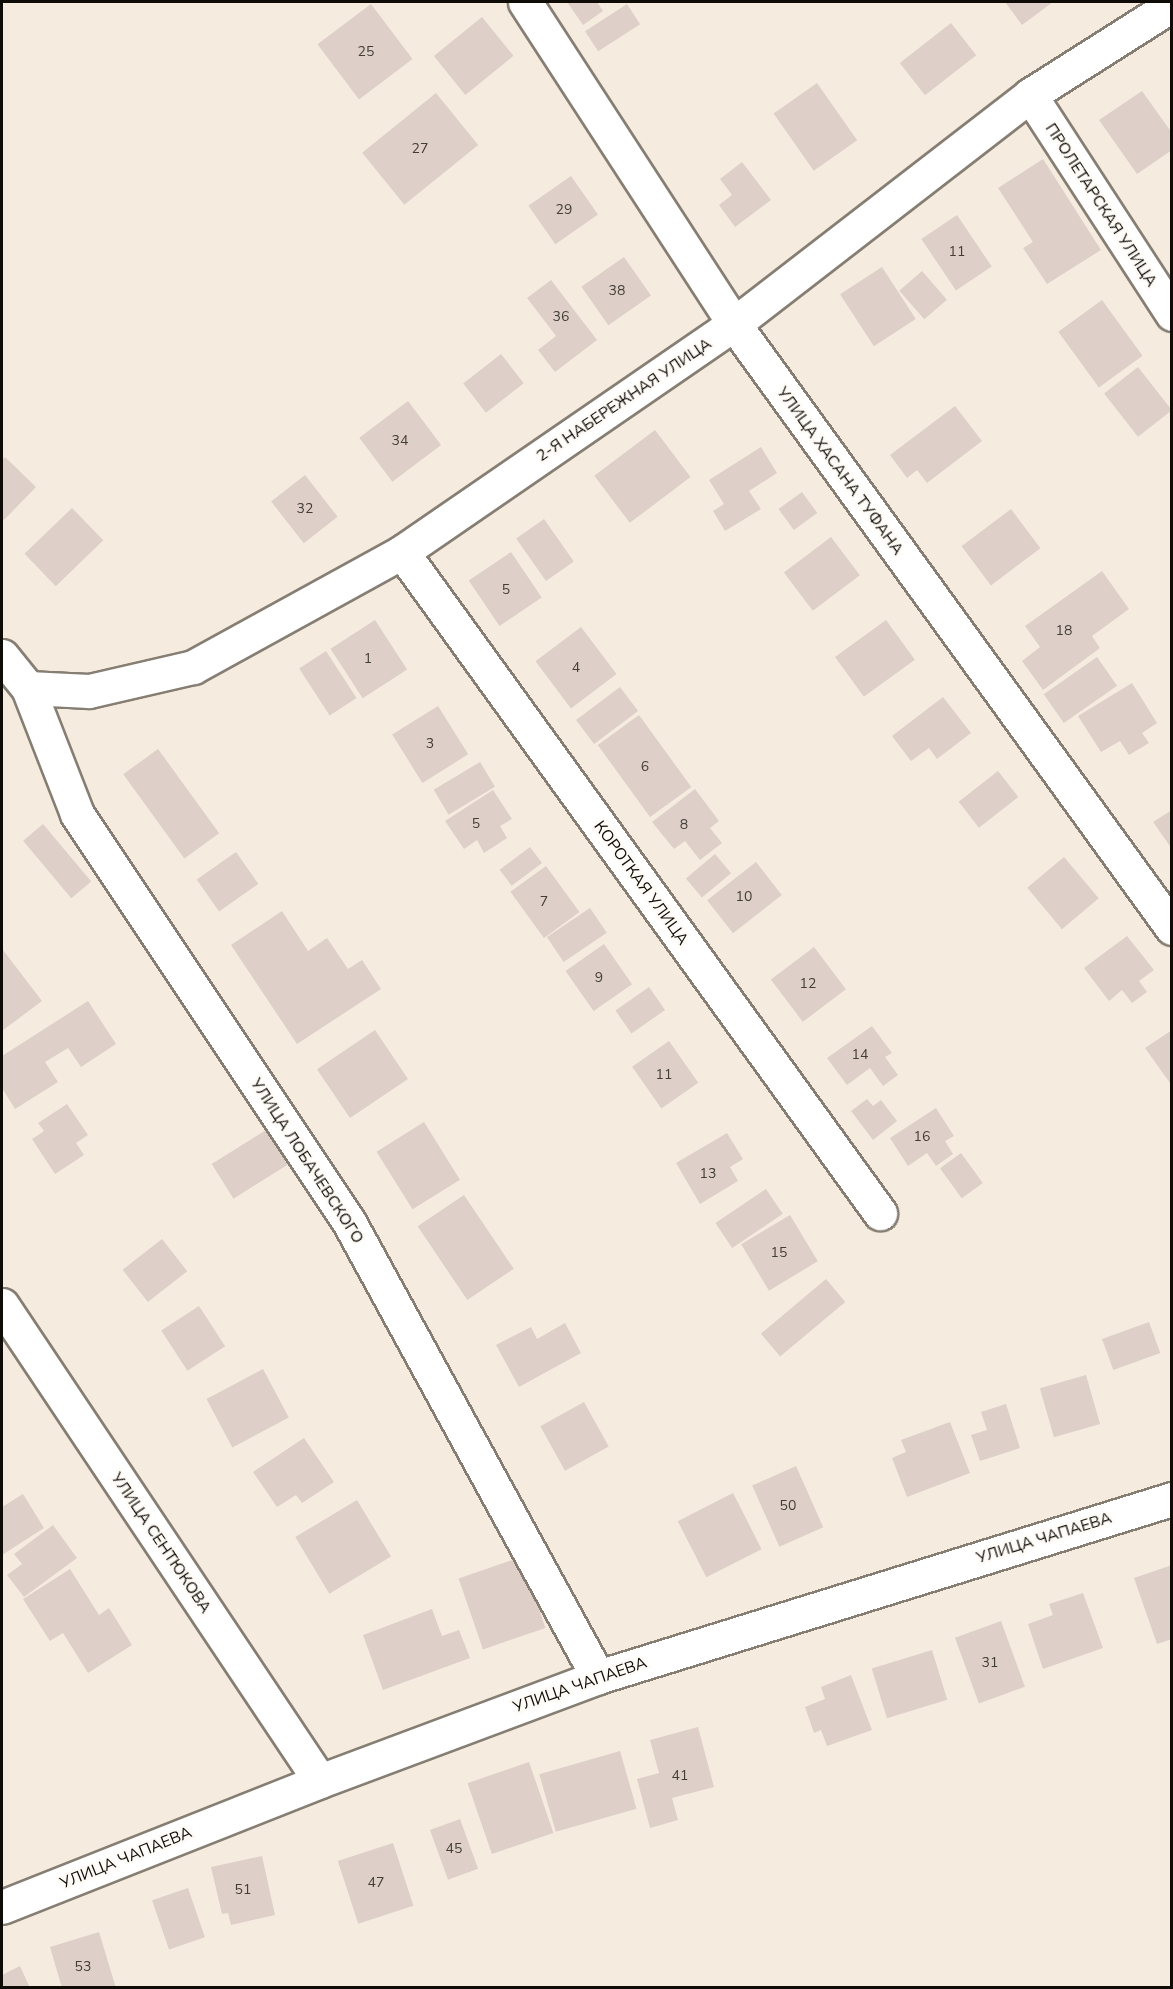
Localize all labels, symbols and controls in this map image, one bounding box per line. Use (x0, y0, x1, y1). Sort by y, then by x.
house number: 25 (358, 44, 374, 60)
street label: ПРОЛЕТАРСКАЯ УЛИЦА (1041, 120, 1161, 290)
house number: 27 (412, 141, 428, 157)
house number: 29 (556, 202, 572, 218)
house number: 11 (949, 244, 965, 260)
house number: 38 (609, 283, 625, 299)
house number: 36 (553, 309, 569, 325)
street label: 2-Я НАБЕРЕЖНАЯ УЛИЦА (533, 334, 715, 466)
street label: УЛИЦА ХАСАНА ТУФАНА (773, 383, 907, 559)
house number: 34 (392, 433, 408, 449)
house number: 32 (297, 501, 313, 517)
house number: 5 (502, 582, 510, 598)
house number: 18 (1056, 623, 1072, 639)
house number: 1 (364, 651, 372, 667)
house number: 4 (572, 660, 580, 676)
house number: 3 (426, 736, 434, 752)
house number: 6 (641, 759, 649, 775)
house number: 5 (472, 816, 480, 832)
street label: КОРОТКАЯ УЛИЦА (590, 817, 692, 949)
house number: 8 (680, 817, 688, 833)
house number: 10 (736, 889, 752, 905)
house number: 7 (540, 894, 548, 910)
house number: 9 (595, 970, 603, 986)
house number: 12 (800, 976, 816, 992)
house number: 14 (852, 1047, 868, 1063)
house number: 11 (656, 1067, 672, 1083)
street label: УЛИЦА ЛОБАЧЕВСКОГО (246, 1075, 368, 1247)
house number: 16 (914, 1129, 930, 1145)
house number: 13 (700, 1166, 716, 1182)
house number: 15 (771, 1245, 787, 1261)
street label: УЛИЦА СЕНТЮКОВА (107, 1469, 215, 1617)
house number: 50 (780, 1498, 796, 1514)
street label: УЛИЦА ЧАПАЕВА (974, 1508, 1114, 1568)
street label: УЛИЦА ЧАПАЕВА (511, 1653, 649, 1717)
house number: 31 (982, 1655, 998, 1671)
house number: 41 (672, 1768, 688, 1784)
street label: УЛИЦА ЧАПАЕВА (57, 1823, 195, 1893)
house number: 45 (446, 1841, 462, 1857)
house number: 47 (368, 1875, 384, 1891)
house number: 51 (235, 1882, 251, 1898)
house number: 53 (75, 1959, 91, 1975)

